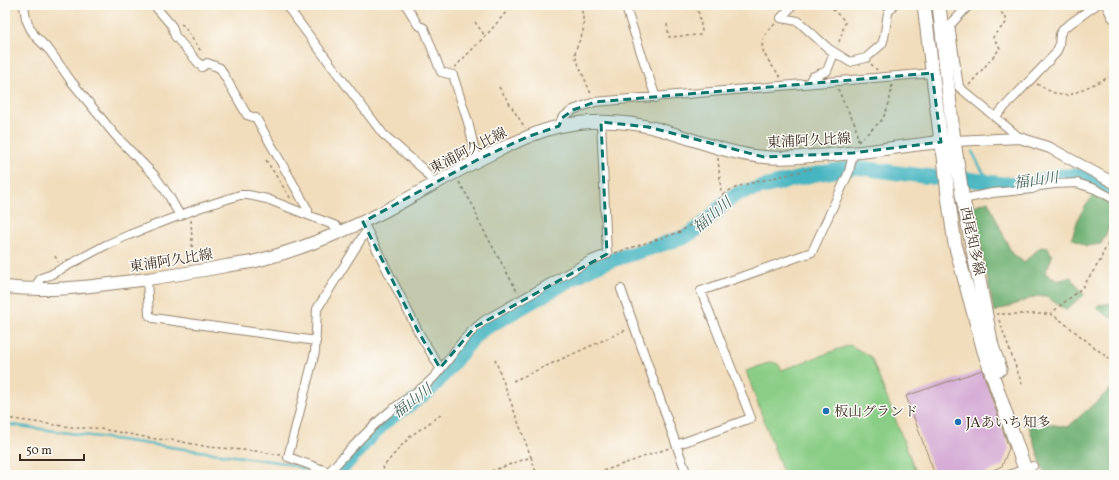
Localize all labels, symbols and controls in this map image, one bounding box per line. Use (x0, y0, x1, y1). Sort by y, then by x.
street label: 東浦阿久比線 (427, 124, 510, 179)
street label: 東浦阿久比線 (767, 130, 852, 153)
water label: 福山川 (1012, 168, 1062, 195)
water label: 福山川 (689, 192, 738, 239)
street label: 西尾知多線 (955, 205, 988, 278)
street label: 東浦阿久比線 (128, 246, 214, 277)
water label: 福山川 (389, 379, 439, 424)
place label: 板山グランド (834, 403, 918, 422)
marker: 板山グランド (821, 406, 831, 416)
place label: JAあいち知多 (966, 414, 1050, 433)
marker: JAあいち知多 (953, 417, 963, 427)
scale bar (20, 436, 84, 462)
text: 50 m (26, 443, 52, 459)

